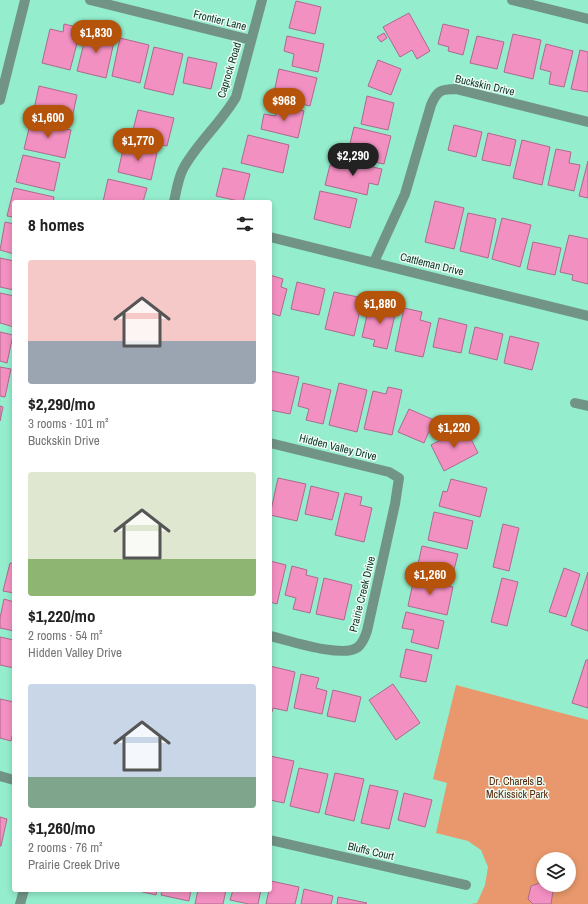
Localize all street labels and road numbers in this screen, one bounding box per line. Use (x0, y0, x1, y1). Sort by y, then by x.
street label: Frontier Lane (192, 7, 248, 33)
street label: Caprock Road (214, 40, 244, 100)
street label: Buckskin Drive (454, 71, 516, 99)
street label: Cattleman Drive (399, 249, 465, 279)
street label: Hidden Valley Drive (298, 431, 378, 463)
street label: Prairie Creek Drive (346, 555, 378, 633)
street label: Bluffs Court (347, 839, 396, 863)

